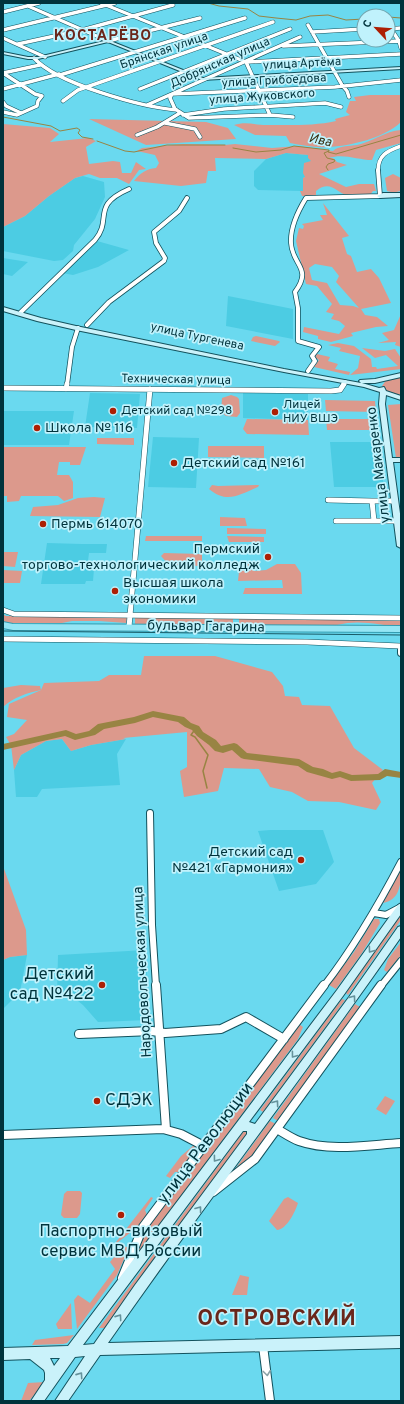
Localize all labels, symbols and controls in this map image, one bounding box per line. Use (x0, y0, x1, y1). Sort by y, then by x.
north arrow (356, 8, 396, 48)
text: С (360, 18, 376, 30)
district label: КОСТАРЁВО (54, 26, 152, 46)
street label: Брянская улица (118, 28, 210, 74)
street label: Добрянская улица (168, 34, 272, 92)
street label: улица Артёма (262, 54, 342, 74)
street label: улица Грибоедова (221, 70, 327, 92)
street label: улица Жуковского (208, 85, 316, 109)
water label: Ива (307, 131, 333, 151)
street label: улица Тургенева (149, 319, 245, 355)
street label: Техническая улица (121, 371, 231, 389)
place label: Лицей НИУ ВШЭ (283, 397, 338, 427)
place label: Детский сад №298 (121, 403, 232, 419)
marker: Детский сад №298 (108, 406, 118, 416)
street label: улица Макаренко (363, 406, 395, 524)
marker: Лицей НИУ ВШЭ (270, 407, 280, 417)
place label: Школа № 116 (45, 420, 133, 437)
marker: Школа № 116 (32, 423, 42, 433)
place label: Детский сад №161 (182, 455, 305, 472)
marker: Детский сад №161 (169, 458, 179, 468)
place label: Пермь 614070 (51, 516, 143, 533)
marker: Пермь 614070 (38, 519, 48, 529)
place label: Пермский торгово-технологический колледж (22, 541, 260, 574)
marker: Пермский торгово-технологический колледж (263, 552, 273, 562)
place label: Высшая школа экономики (123, 575, 223, 608)
marker: Высшая школа экономики (110, 586, 120, 596)
street label: бульвар Гагарина (147, 617, 265, 637)
place label: Детский сад №421 «Гармония» (172, 844, 293, 877)
marker: Детский сад №421 «Гармония» (296, 855, 306, 865)
street label: Народовольческая улица (130, 886, 156, 1058)
one-way arrow (369, 946, 376, 953)
place label: Детский сад №422 (10, 964, 94, 1006)
marker: Детский сад №422 (97, 980, 107, 990)
one-way arrow (348, 996, 355, 1003)
one-way arrow (291, 1050, 298, 1057)
street label: улица Революции (153, 1078, 259, 1210)
place label: СДЭК (105, 1090, 153, 1112)
marker: СДЭК (92, 1096, 102, 1106)
one-way arrow (271, 1101, 278, 1108)
one-way arrow (213, 1155, 220, 1162)
one-way arrow (194, 1207, 201, 1214)
marker: Паспортно-визовый сервис МВД России (116, 1210, 126, 1220)
place label: Паспортно-визовый сервис МВД России (39, 1221, 203, 1263)
district label: ОСТРОВСКИЙ (197, 1303, 357, 1333)
one-way arrow (114, 1314, 122, 1321)
one-way arrow (262, 1370, 271, 1376)
one-way arrow (75, 1373, 82, 1380)

